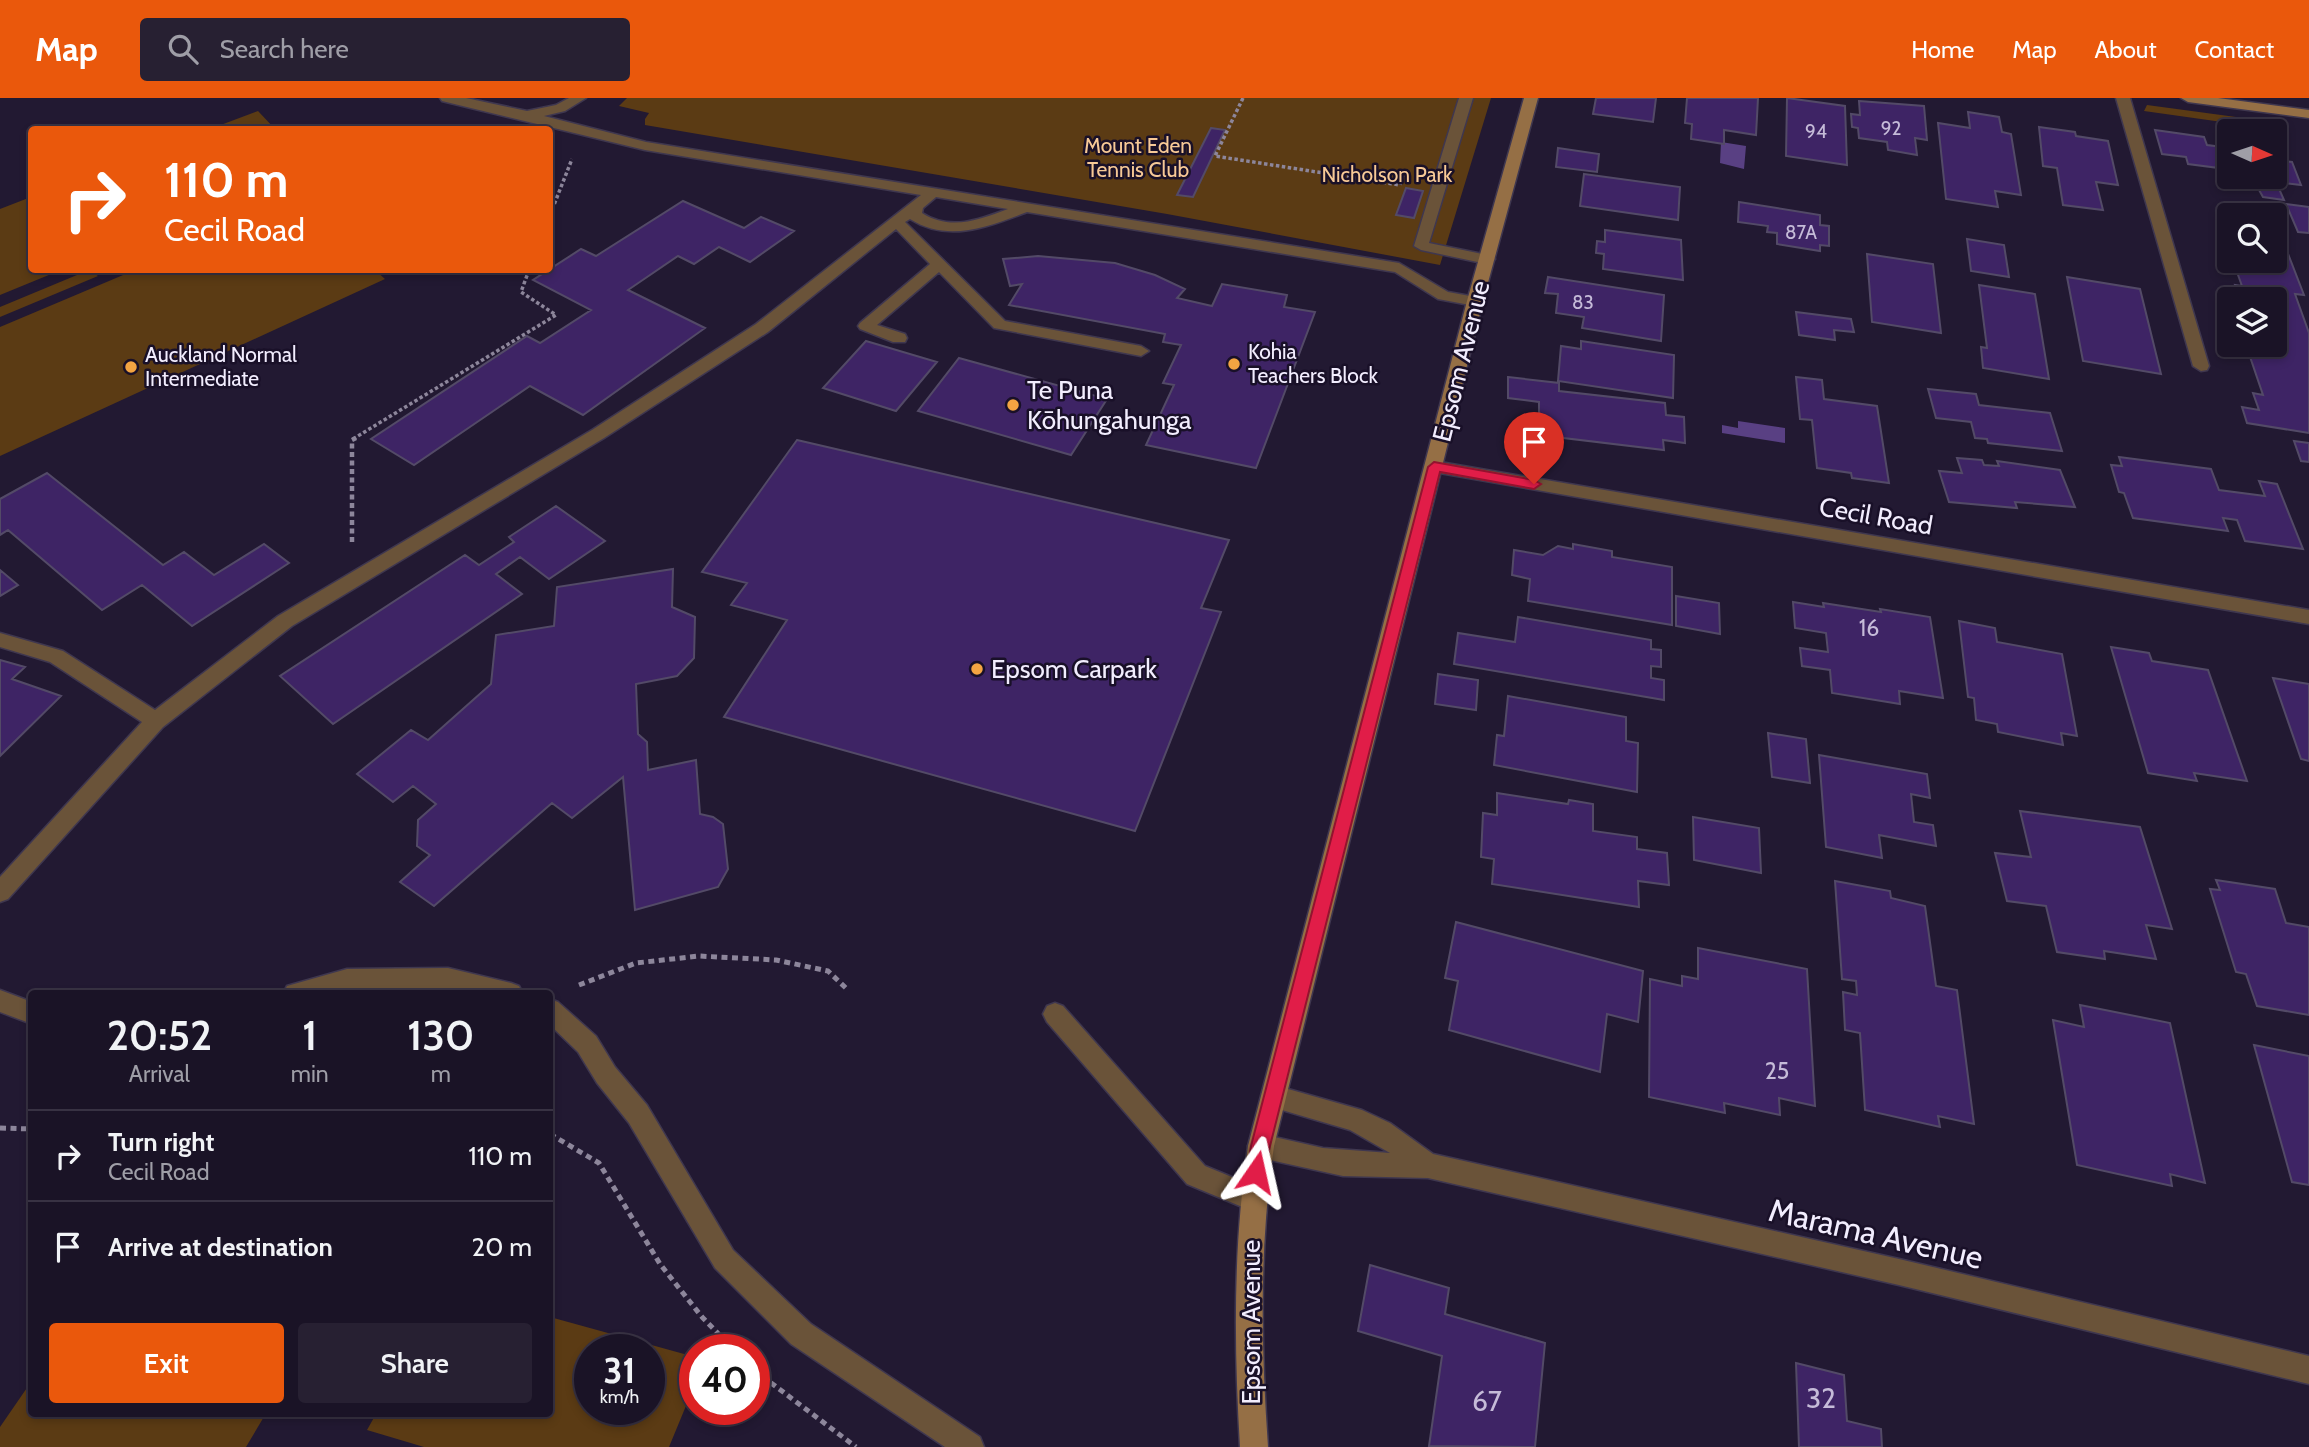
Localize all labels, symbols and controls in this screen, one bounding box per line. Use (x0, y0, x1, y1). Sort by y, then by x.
search box (140, 18, 630, 81)
text: Map (35, 29, 98, 69)
icon: search (164, 30, 202, 68)
text: Search here (220, 33, 349, 65)
text: Home (1911, 35, 1974, 64)
text: Map (2012, 35, 2057, 64)
text: About (2095, 35, 2157, 64)
text: Contact (2195, 35, 2274, 64)
house number: 92 (1881, 117, 1901, 140)
north arrow (2217, 119, 2287, 189)
map controls (2217, 119, 2287, 357)
house number: 94 (1805, 120, 1827, 143)
park label: Mount Eden Tennis Club (1084, 133, 1192, 182)
text: 110 m (164, 150, 288, 209)
icon: right (49, 154, 140, 245)
park label: Nicholson Park (1321, 162, 1453, 187)
button: search (2217, 203, 2287, 273)
text: Cecil Road (164, 210, 305, 249)
house number: 87A (1785, 221, 1817, 244)
street label: Epsom Avenue (1426, 277, 1496, 445)
button: layers (2217, 287, 2287, 357)
house number: 83 (1572, 291, 1594, 314)
place label: Kohia Teachers Block (1248, 339, 1378, 388)
place label: Auckland Normal Intermediate (145, 342, 297, 391)
marker: Kohia Teachers Block (1226, 356, 1242, 372)
marker: Auckland Normal Intermediate (123, 359, 139, 375)
place label: Te Puna Kōhungahunga (1027, 374, 1192, 436)
marker: Te Puna Kōhungahunga (1005, 397, 1021, 413)
pin (1504, 412, 1564, 484)
icon: arrive (1515, 423, 1553, 461)
street label: Cecil Road (1817, 490, 1935, 542)
house number: 16 (1859, 614, 1879, 642)
place label: Epsom Carpark (991, 653, 1157, 685)
marker: Epsom Carpark (969, 661, 985, 677)
text: 20:52 (107, 1009, 212, 1061)
text: 1 (302, 1009, 317, 1061)
text: 130 (407, 1009, 474, 1061)
house number: 25 (1765, 1057, 1789, 1085)
text: Arrival (129, 1060, 190, 1088)
text: min (291, 1060, 329, 1088)
text: m (431, 1060, 451, 1088)
text: Turn right (108, 1126, 214, 1158)
position arrow (1219, 1135, 1293, 1209)
icon: right (49, 1137, 87, 1175)
text: 110 m (468, 1140, 532, 1172)
text: Cecil Road (108, 1158, 209, 1186)
street label: Marama Avenue (1765, 1190, 1987, 1277)
icon: arrive (49, 1228, 87, 1266)
text: Arrive at destination (108, 1231, 333, 1263)
text: 20 m (472, 1231, 532, 1263)
street label: Epsom Avenue (1235, 1240, 1267, 1404)
button: Exit (49, 1323, 284, 1403)
button: Share (298, 1323, 532, 1403)
speed limit sign: 40 (679, 1334, 770, 1425)
text: 31 (604, 1349, 635, 1392)
house number: 32 (1806, 1381, 1836, 1415)
house number: 67 (1472, 1384, 1502, 1418)
text: km/h (600, 1386, 639, 1408)

